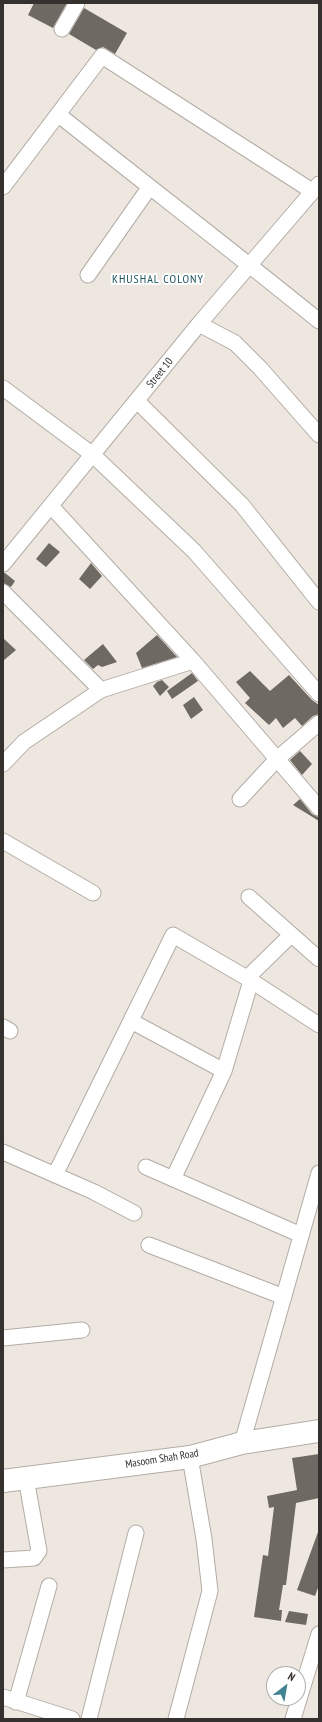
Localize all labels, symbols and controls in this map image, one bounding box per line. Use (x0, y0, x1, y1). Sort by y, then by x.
district label: KHUSHAL COLONY (112, 273, 204, 287)
street label: Street 10 (144, 355, 176, 391)
street label: Masoom Shah Road (124, 1447, 200, 1471)
north arrow (266, 1666, 306, 1706)
text: N (286, 1669, 298, 1684)

